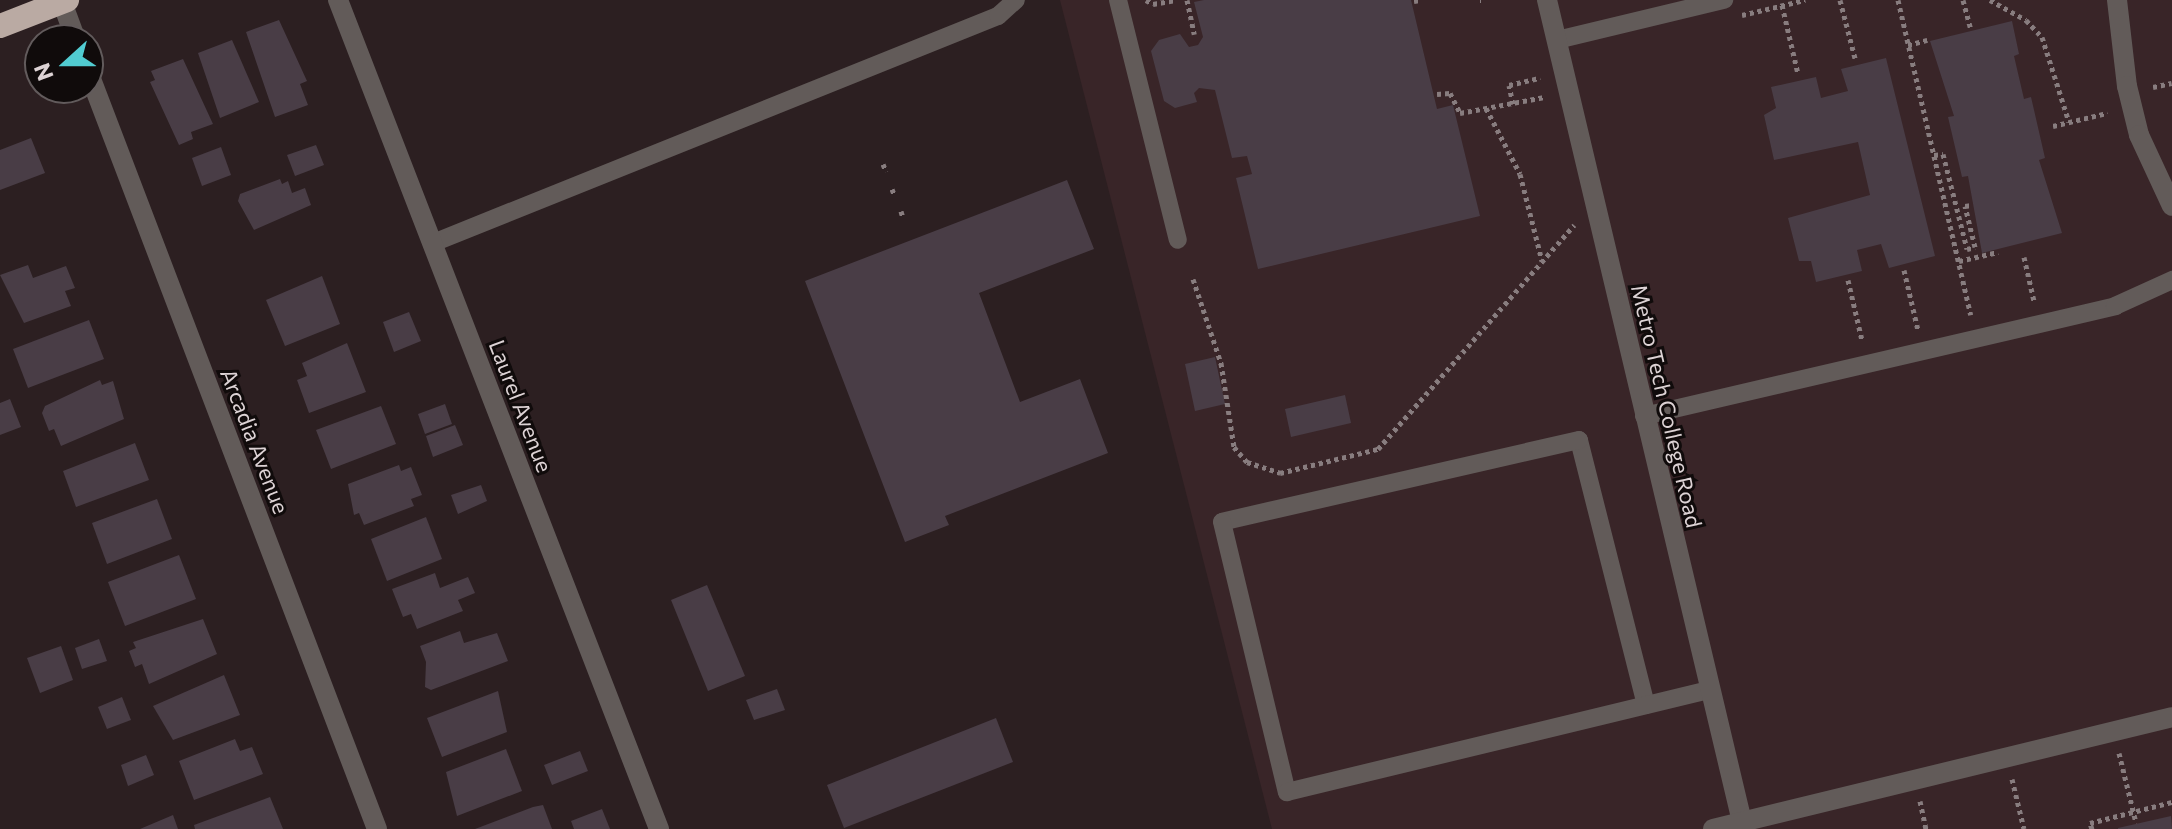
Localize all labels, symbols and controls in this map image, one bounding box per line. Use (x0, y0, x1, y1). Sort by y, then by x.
north arrow (24, 24, 104, 104)
text: N (27, 60, 59, 85)
street label: Metro Tech College Road (1626, 282, 1708, 530)
street label: Laurel Avenue (484, 336, 558, 476)
street label: Arcadia Avenue (215, 365, 295, 517)

